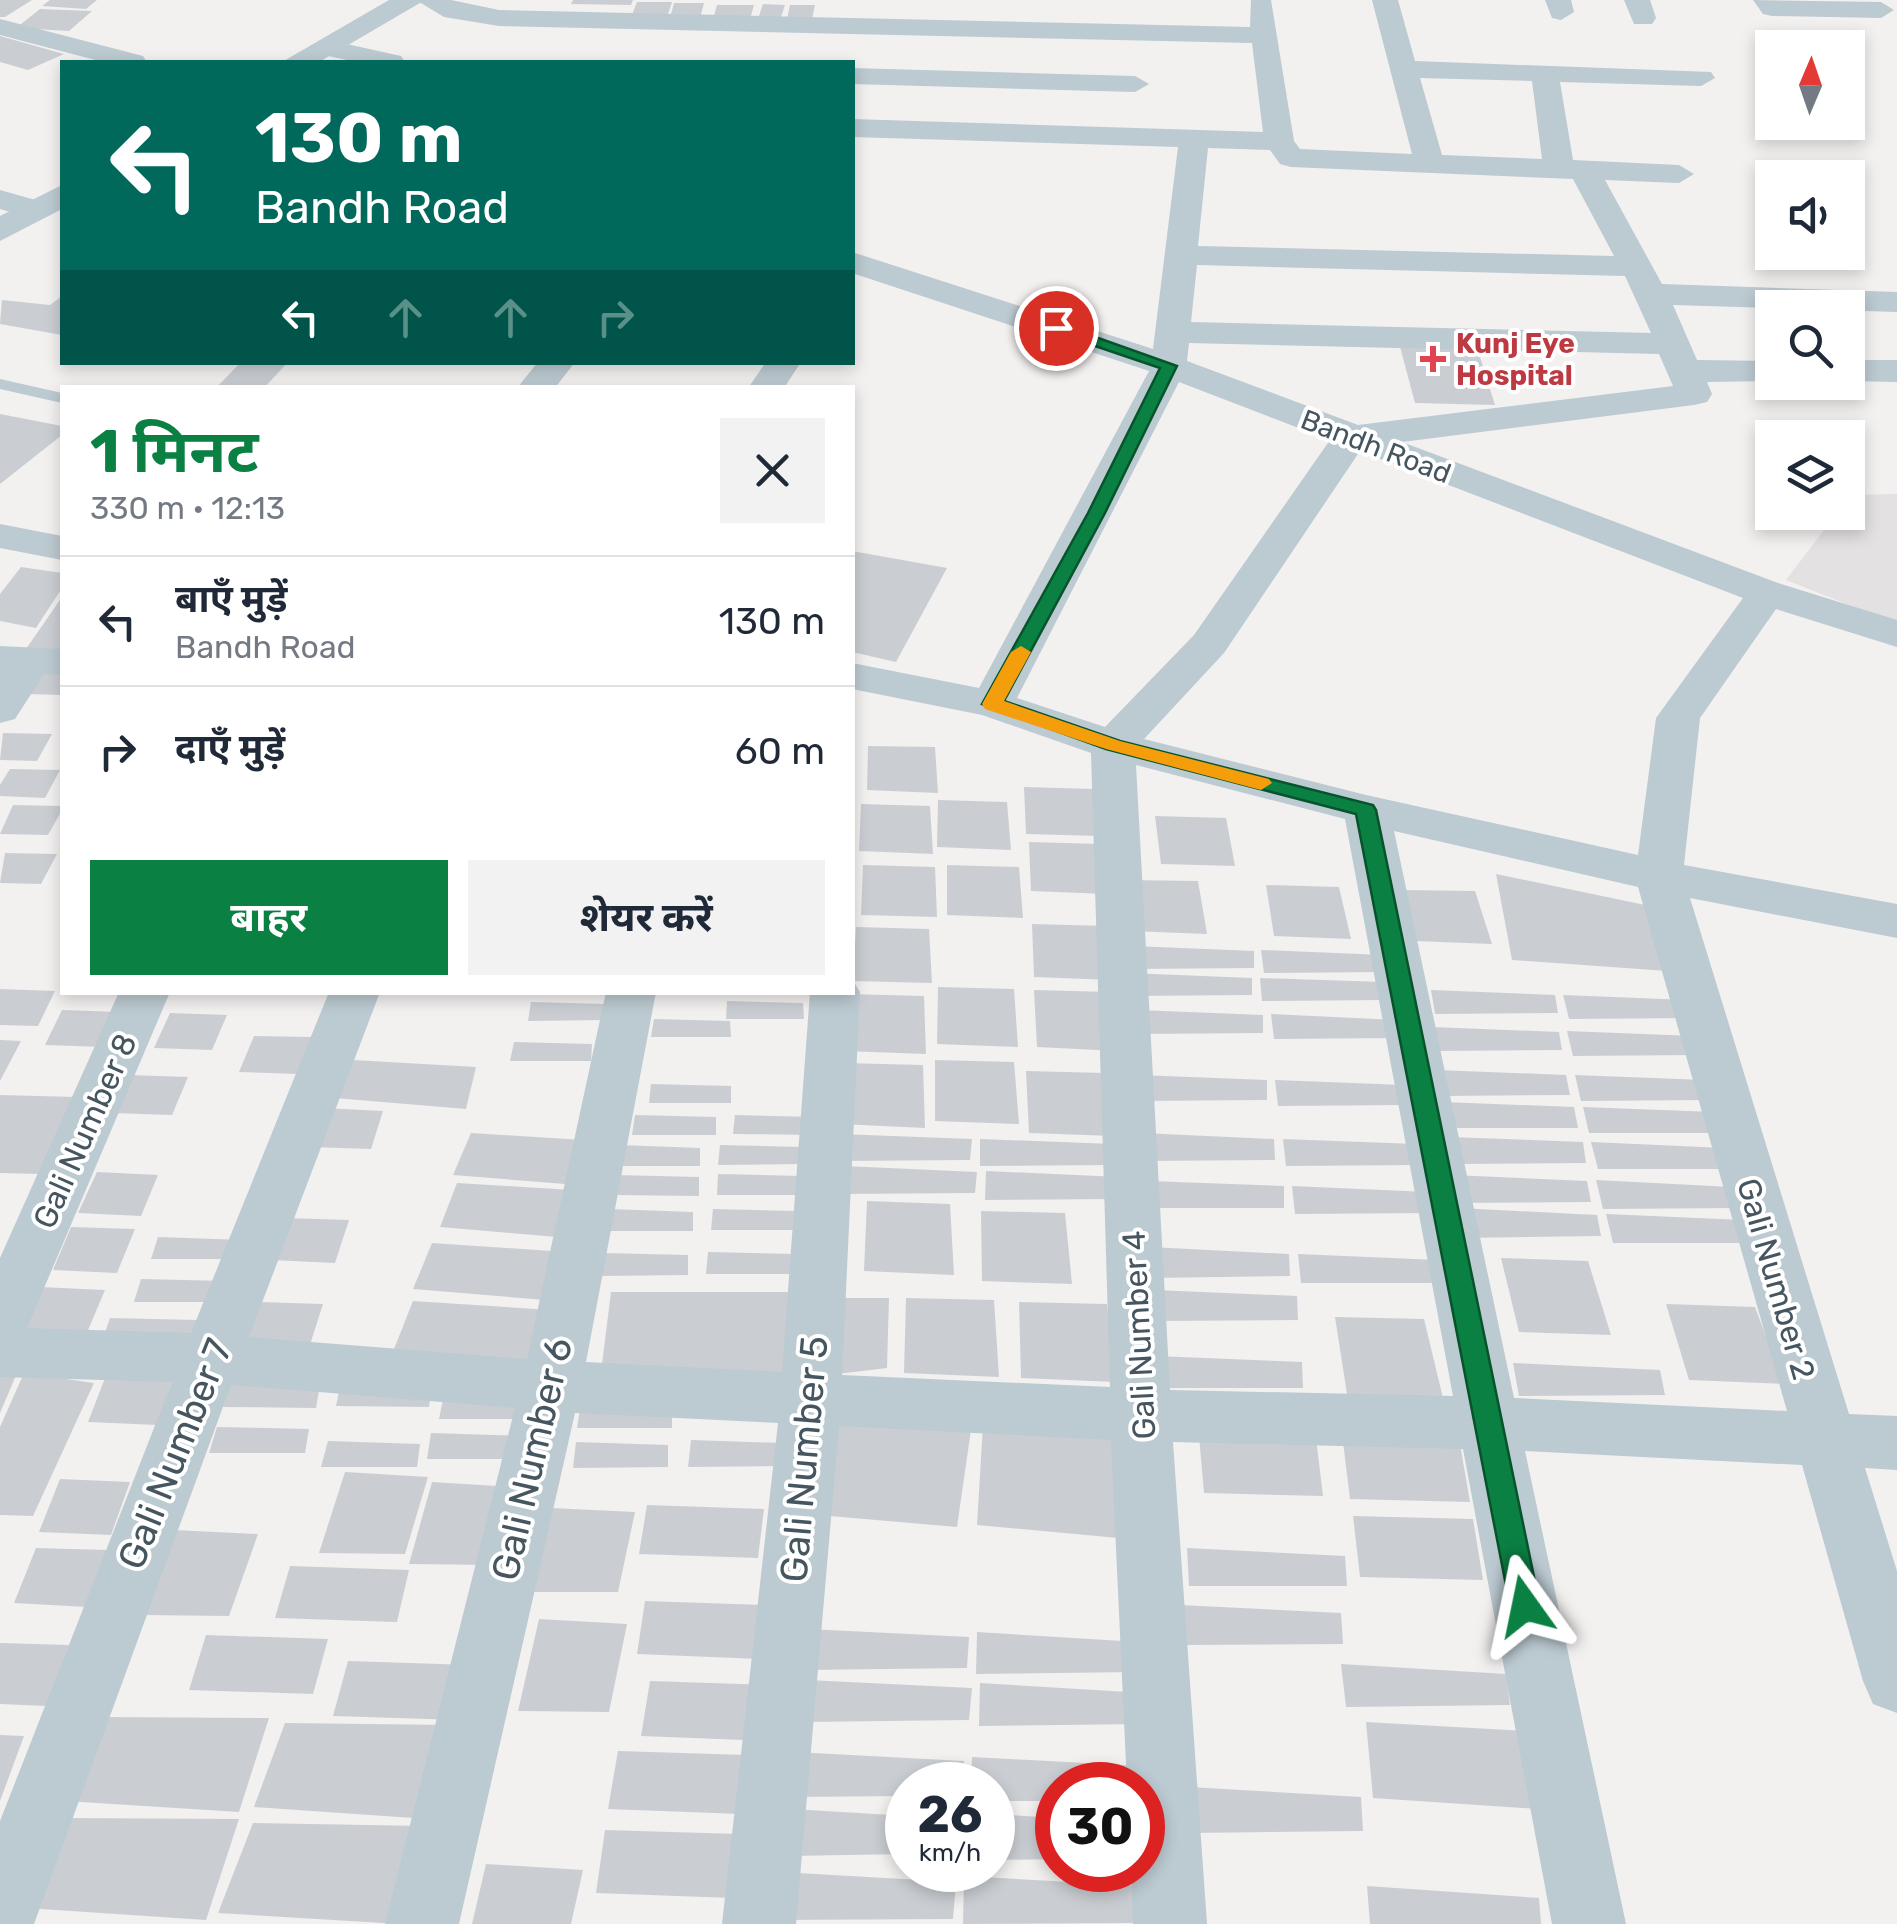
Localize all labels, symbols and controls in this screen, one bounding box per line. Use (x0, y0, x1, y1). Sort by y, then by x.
north arrow (1755, 30, 1865, 140)
map controls (1755, 30, 1865, 530)
text: 130 m (255, 97, 463, 180)
icon: left (90, 100, 220, 230)
button: sound (1755, 160, 1865, 270)
text: Bandh Road (255, 181, 509, 234)
pin (1014, 286, 1099, 371)
icon: left (273, 290, 328, 345)
icon: ahead (378, 290, 433, 345)
icon: ahead (483, 290, 538, 345)
icon: right (588, 290, 643, 345)
button: search (1755, 290, 1865, 400)
icon: arrive (1029, 301, 1084, 356)
place label: Kunj Eye Hospital (1456, 327, 1575, 392)
marker: Kunj Eye Hospital (1420, 346, 1446, 372)
street label: Bandh Road (1296, 403, 1456, 490)
text: 1 मिनट (90, 416, 259, 487)
button: close (720, 418, 825, 523)
button: layers (1755, 420, 1865, 530)
text: 330 m · 12:13 (90, 489, 285, 527)
text: बाएँ मुड़ें (175, 576, 287, 622)
icon: left (90, 594, 145, 649)
text: 130 m (719, 598, 825, 644)
text: Bandh Road (175, 628, 356, 666)
icon: right (90, 724, 145, 779)
text: दाएँ मुड़ें (175, 725, 285, 771)
text: 60 m (735, 728, 825, 774)
button: बाहर (90, 860, 448, 975)
button: शेयर करें (468, 860, 825, 975)
street label: Gali Number 8 (25, 1028, 145, 1234)
street label: Gali Number 2 (1729, 1174, 1823, 1384)
street label: Gali Number 4 (1115, 1230, 1163, 1440)
street label: Gali Number 7 (108, 1332, 242, 1576)
street label: Gali Number 6 (482, 1333, 582, 1585)
street label: Gali Number 5 (770, 1334, 838, 1584)
position arrow (1473, 1554, 1577, 1658)
speed limit sign: 30 (1035, 1762, 1165, 1892)
text: 26 (917, 1785, 983, 1845)
text: km/h (919, 1838, 981, 1867)

